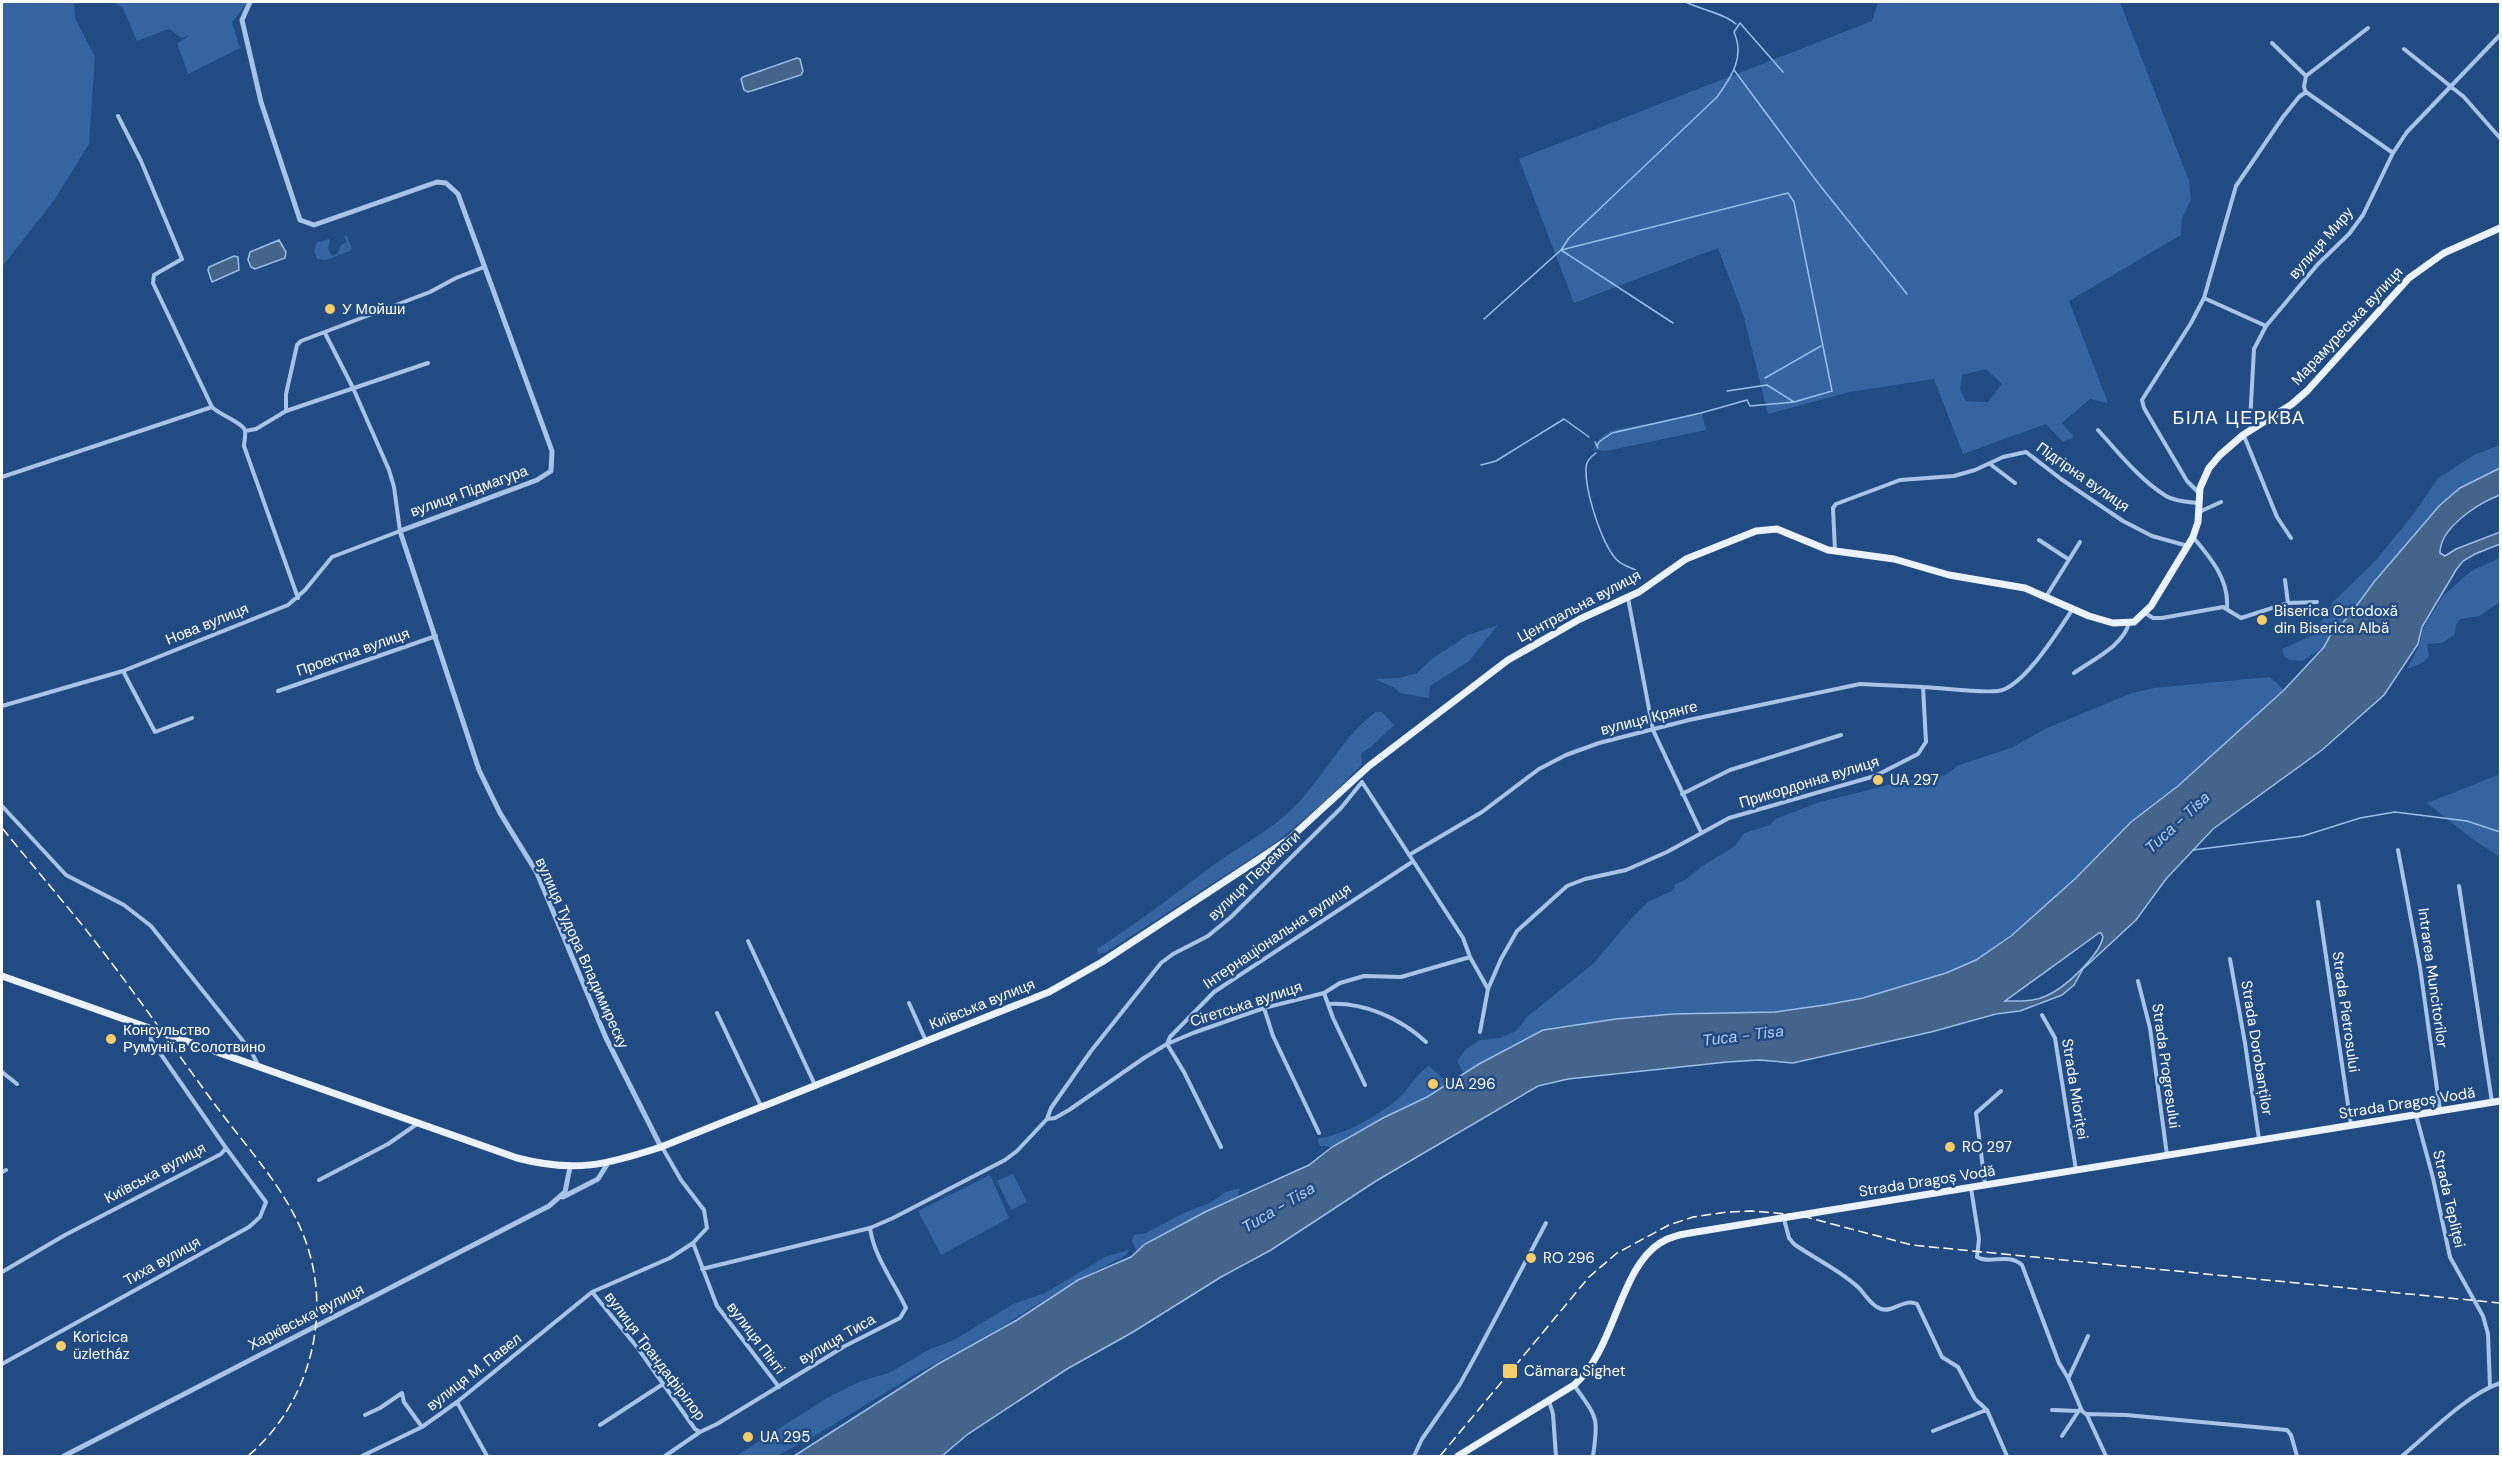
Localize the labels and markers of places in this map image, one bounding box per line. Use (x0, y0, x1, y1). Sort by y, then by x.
place label: У Мойши (342, 299, 405, 319)
marker: У Мойши (323, 302, 337, 316)
place label: Biserica Ortodoxă din Biserica Albă (2274, 601, 2398, 638)
marker: Biserica Ortodoxă din Biserica Albă (2255, 613, 2269, 627)
place label: UA 297 (1890, 770, 1939, 790)
marker: UA 297 (1871, 773, 1885, 787)
place label: Консульство Румунії в Солотвино (123, 1020, 266, 1057)
marker: Консульство Румунії в Солотвино (104, 1032, 118, 1046)
place label: UA 296 (1445, 1074, 1496, 1094)
marker: UA 296 (1426, 1077, 1440, 1091)
place label: RO 297 (1962, 1137, 2012, 1157)
marker: RO 297 (1943, 1140, 1957, 1154)
place label: RO 296 (1543, 1248, 1595, 1268)
marker: RO 296 (1524, 1251, 1538, 1265)
place label: Koricica üzletház (73, 1327, 130, 1364)
marker: Koricica üzletház (54, 1339, 68, 1353)
place label: Cămara Sighet (1524, 1361, 1626, 1381)
marker: Cămara Sighet (1501, 1362, 1519, 1380)
place label: UA 295 (760, 1427, 810, 1447)
marker: UA 295 (741, 1430, 755, 1444)

